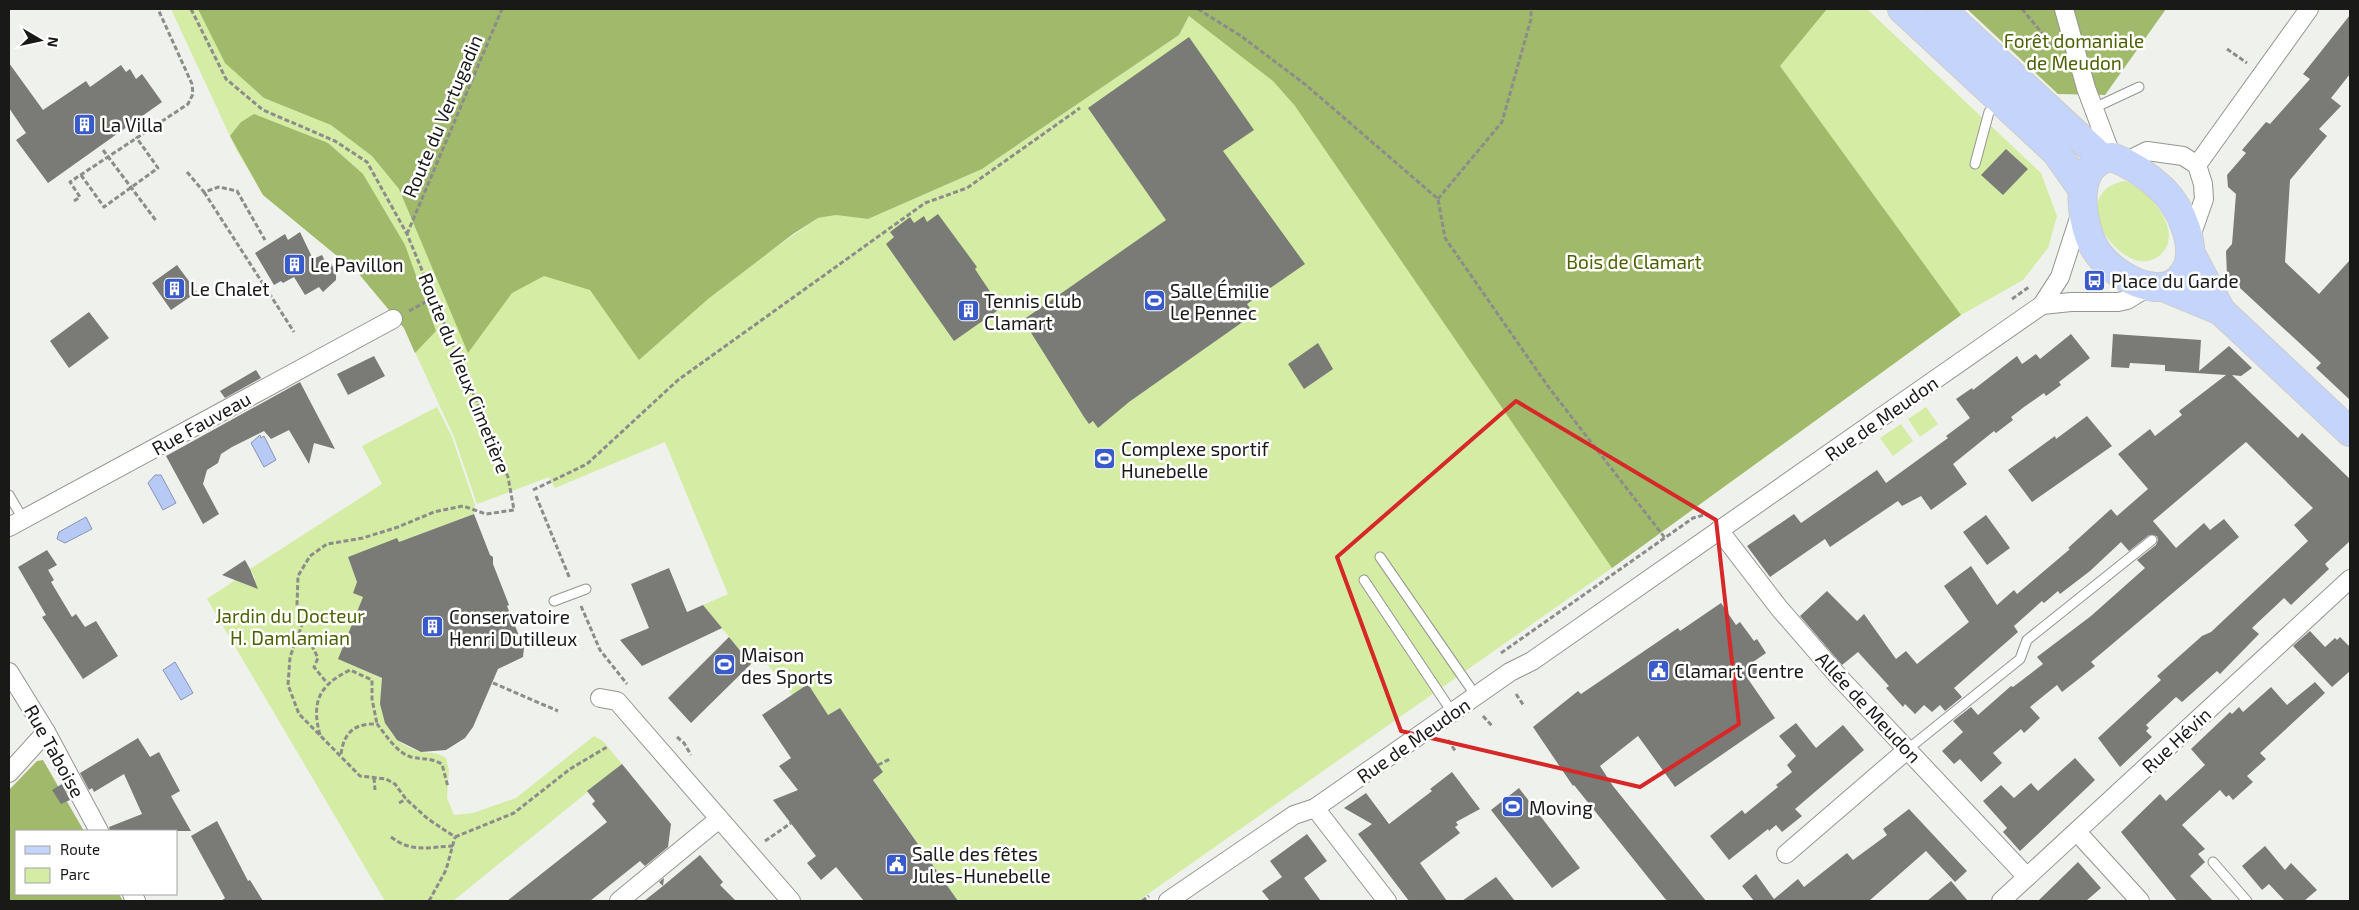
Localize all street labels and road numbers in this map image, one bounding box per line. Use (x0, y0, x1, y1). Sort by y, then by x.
street label: Route du Vertugadin (397, 31, 487, 201)
street label: Route du Vieux Cimetière (414, 269, 516, 477)
street label: Rue de Meudon (1820, 371, 1942, 465)
street label: Rue Fauveau (148, 386, 254, 460)
street label: Allée de Meudon (1812, 647, 1926, 767)
street label: Rue de Meudon (1352, 693, 1474, 787)
street label: Rue Taboise (20, 701, 90, 801)
street label: Rue Hévin (2137, 702, 2215, 778)

